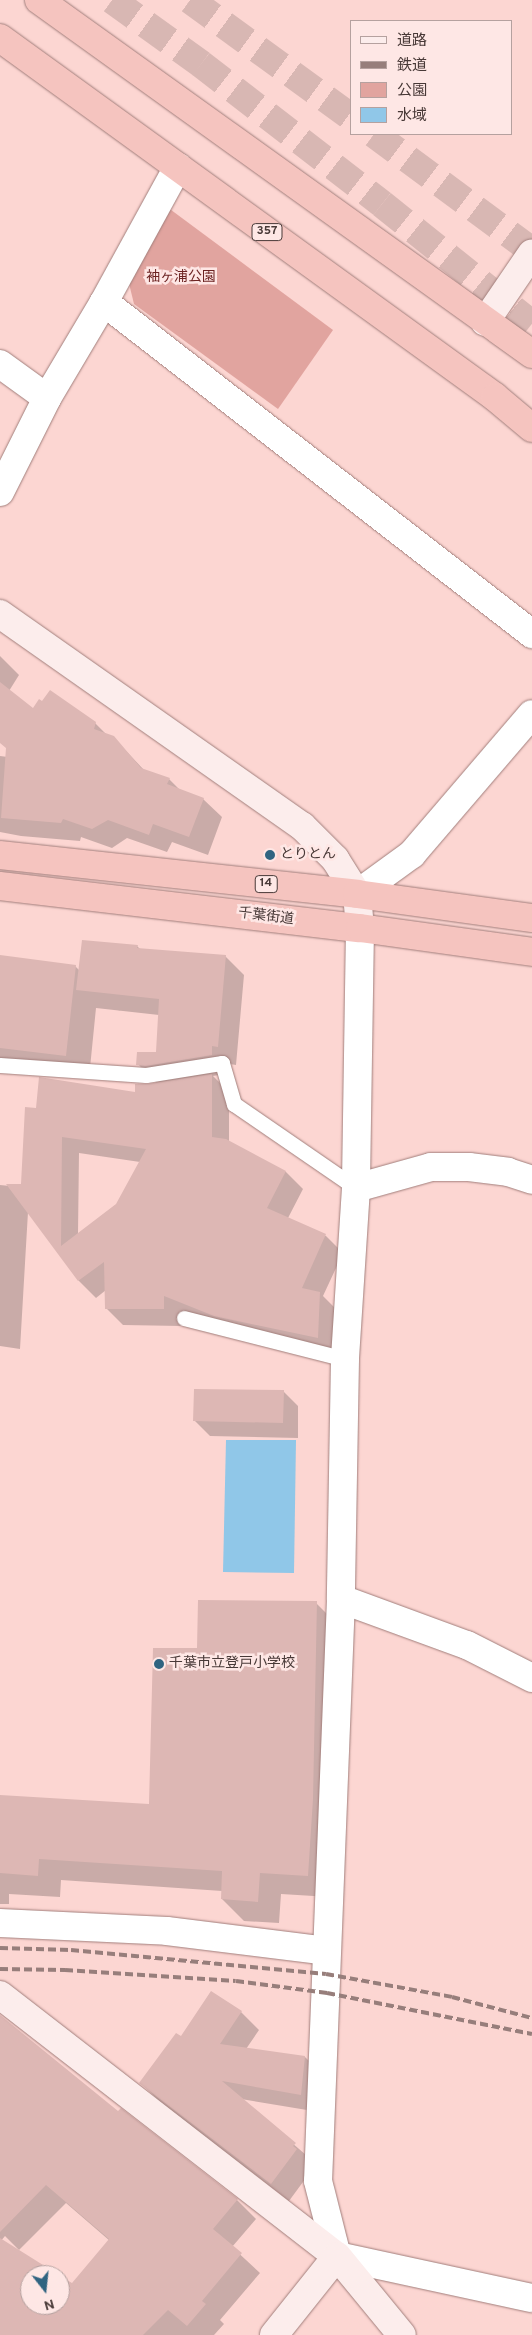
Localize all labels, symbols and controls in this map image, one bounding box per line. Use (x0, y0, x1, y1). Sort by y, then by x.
legend (350, 20, 512, 135)
text: 道路 (397, 32, 427, 51)
text: 鉄道 (397, 57, 427, 76)
text: 公園 (397, 82, 427, 101)
text: 水域 (397, 107, 427, 126)
road number: 357 (251, 222, 283, 242)
park label: 袖ヶ浦公園 (146, 270, 216, 286)
place label: とりとん (280, 847, 336, 863)
marker: とりとん (264, 849, 276, 861)
road number: 14 (254, 874, 278, 894)
street label: 千葉街道 (237, 905, 295, 929)
place label: 千葉市立登戸小学校 (169, 1656, 295, 1672)
marker: 千葉市立登戸小学校 (153, 1658, 165, 1670)
north arrow (20, 2265, 70, 2315)
text: N (42, 2294, 56, 2313)

